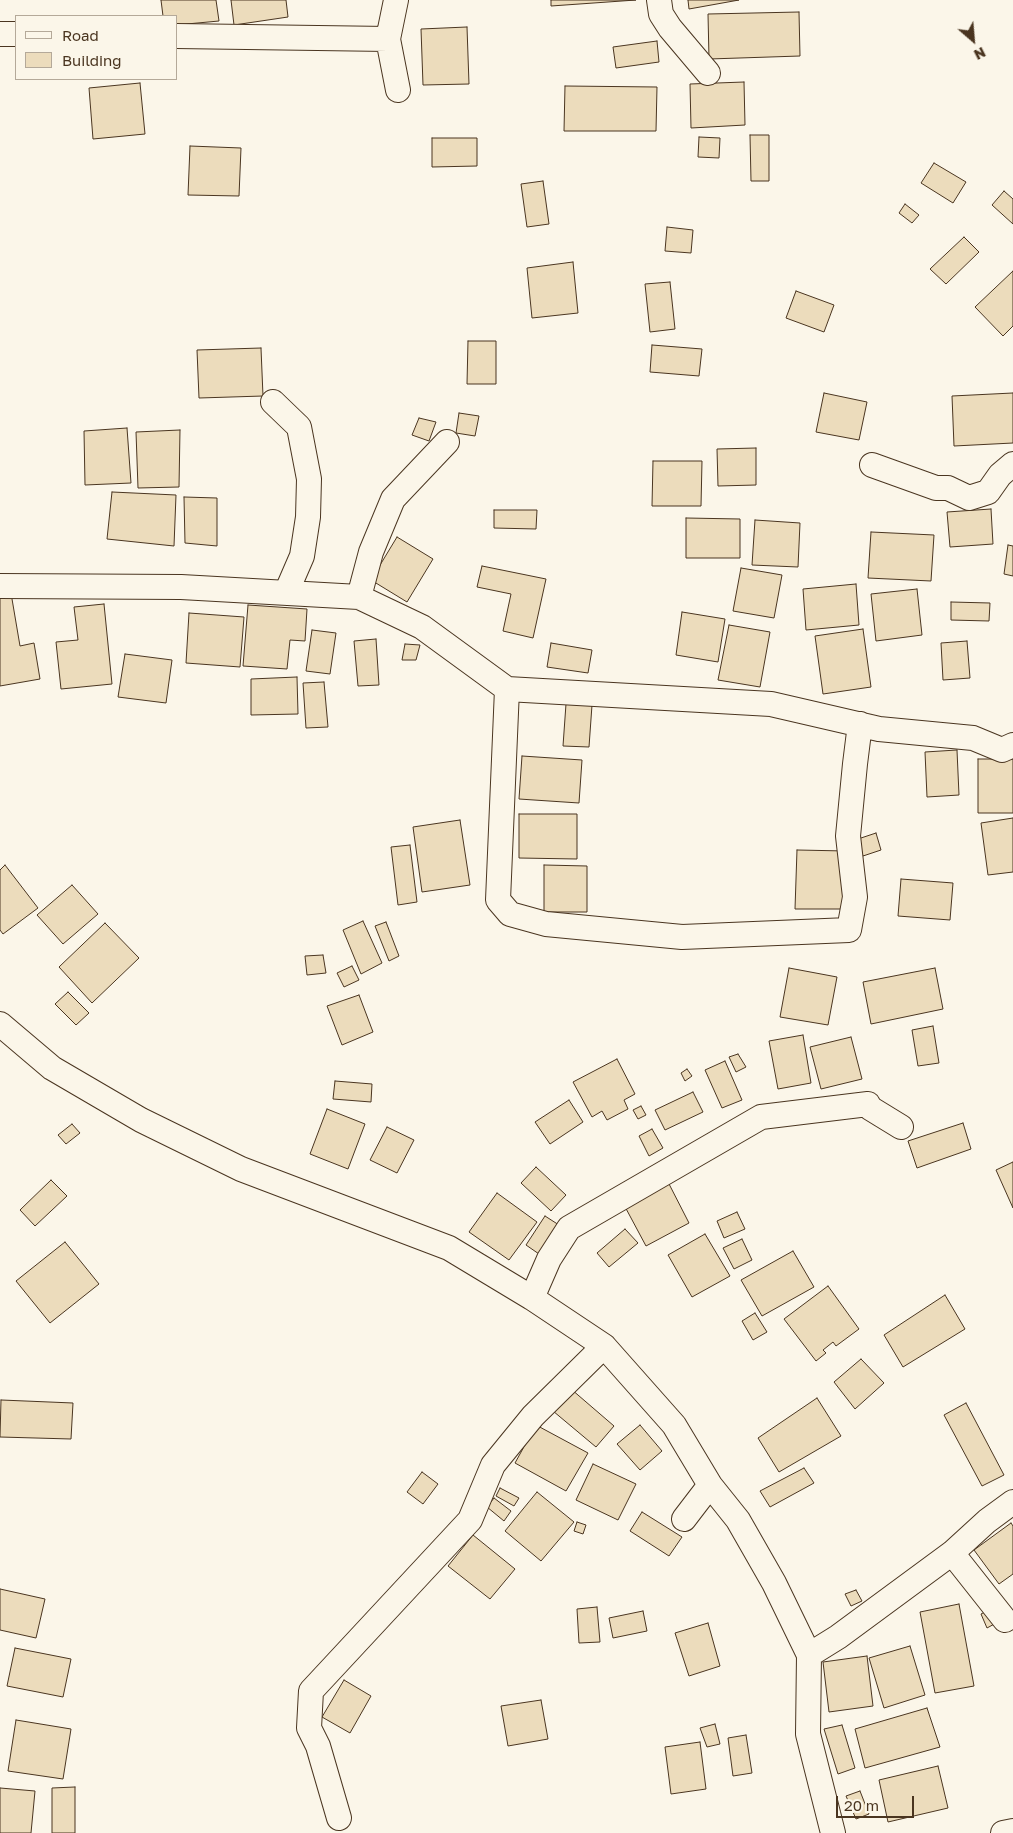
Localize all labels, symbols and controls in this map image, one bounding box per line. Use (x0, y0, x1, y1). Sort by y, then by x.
legend (15, 15, 178, 80)
north arrow (948, 15, 998, 65)
text: Road (62, 26, 99, 44)
text: N (971, 44, 989, 64)
text: Building (62, 51, 122, 69)
scale bar (838, 1786, 916, 1818)
text: 20 m (844, 1796, 879, 1814)

